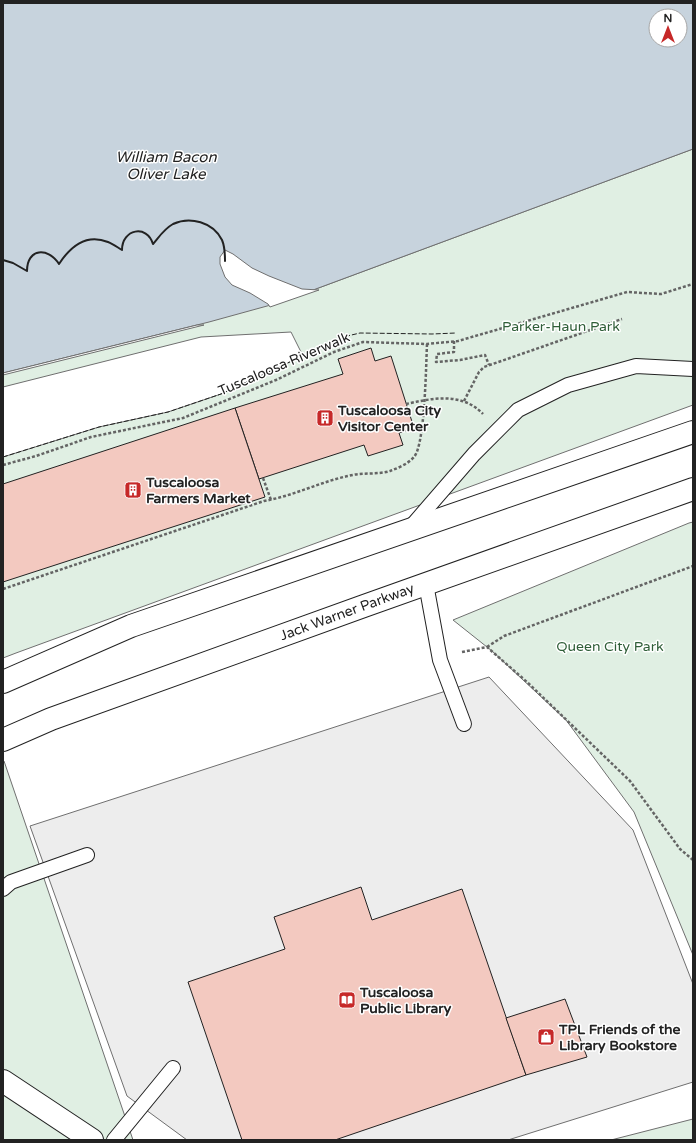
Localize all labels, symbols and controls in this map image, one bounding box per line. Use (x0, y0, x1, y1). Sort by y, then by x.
north arrow (648, 8, 688, 48)
text: N (664, 12, 672, 25)
water label: William Bacon Oliver Lake (115, 148, 217, 183)
park label: Parker-Haun Park (502, 318, 620, 335)
street label: Tuscaloosa Riverwalk (216, 328, 353, 399)
place label: Tuscaloosa City Visitor Center (337, 402, 441, 435)
building icon: Tuscaloosa City Visitor Center (315, 408, 335, 428)
place label: Tuscaloosa Farmers Market (145, 474, 251, 507)
building icon: Tuscaloosa Farmers Market (123, 480, 143, 500)
street label: Jack Warner Parkway (278, 580, 417, 644)
park label: Queen City Park (556, 638, 664, 655)
place label: Tuscaloosa Public Library (359, 984, 452, 1017)
library icon: Tuscaloosa Public Library (337, 990, 357, 1010)
place label: TPL Friends of the Library Bookstore (558, 1021, 681, 1054)
shop icon: TPL Friends of the Library Bookstore (536, 1027, 556, 1047)

